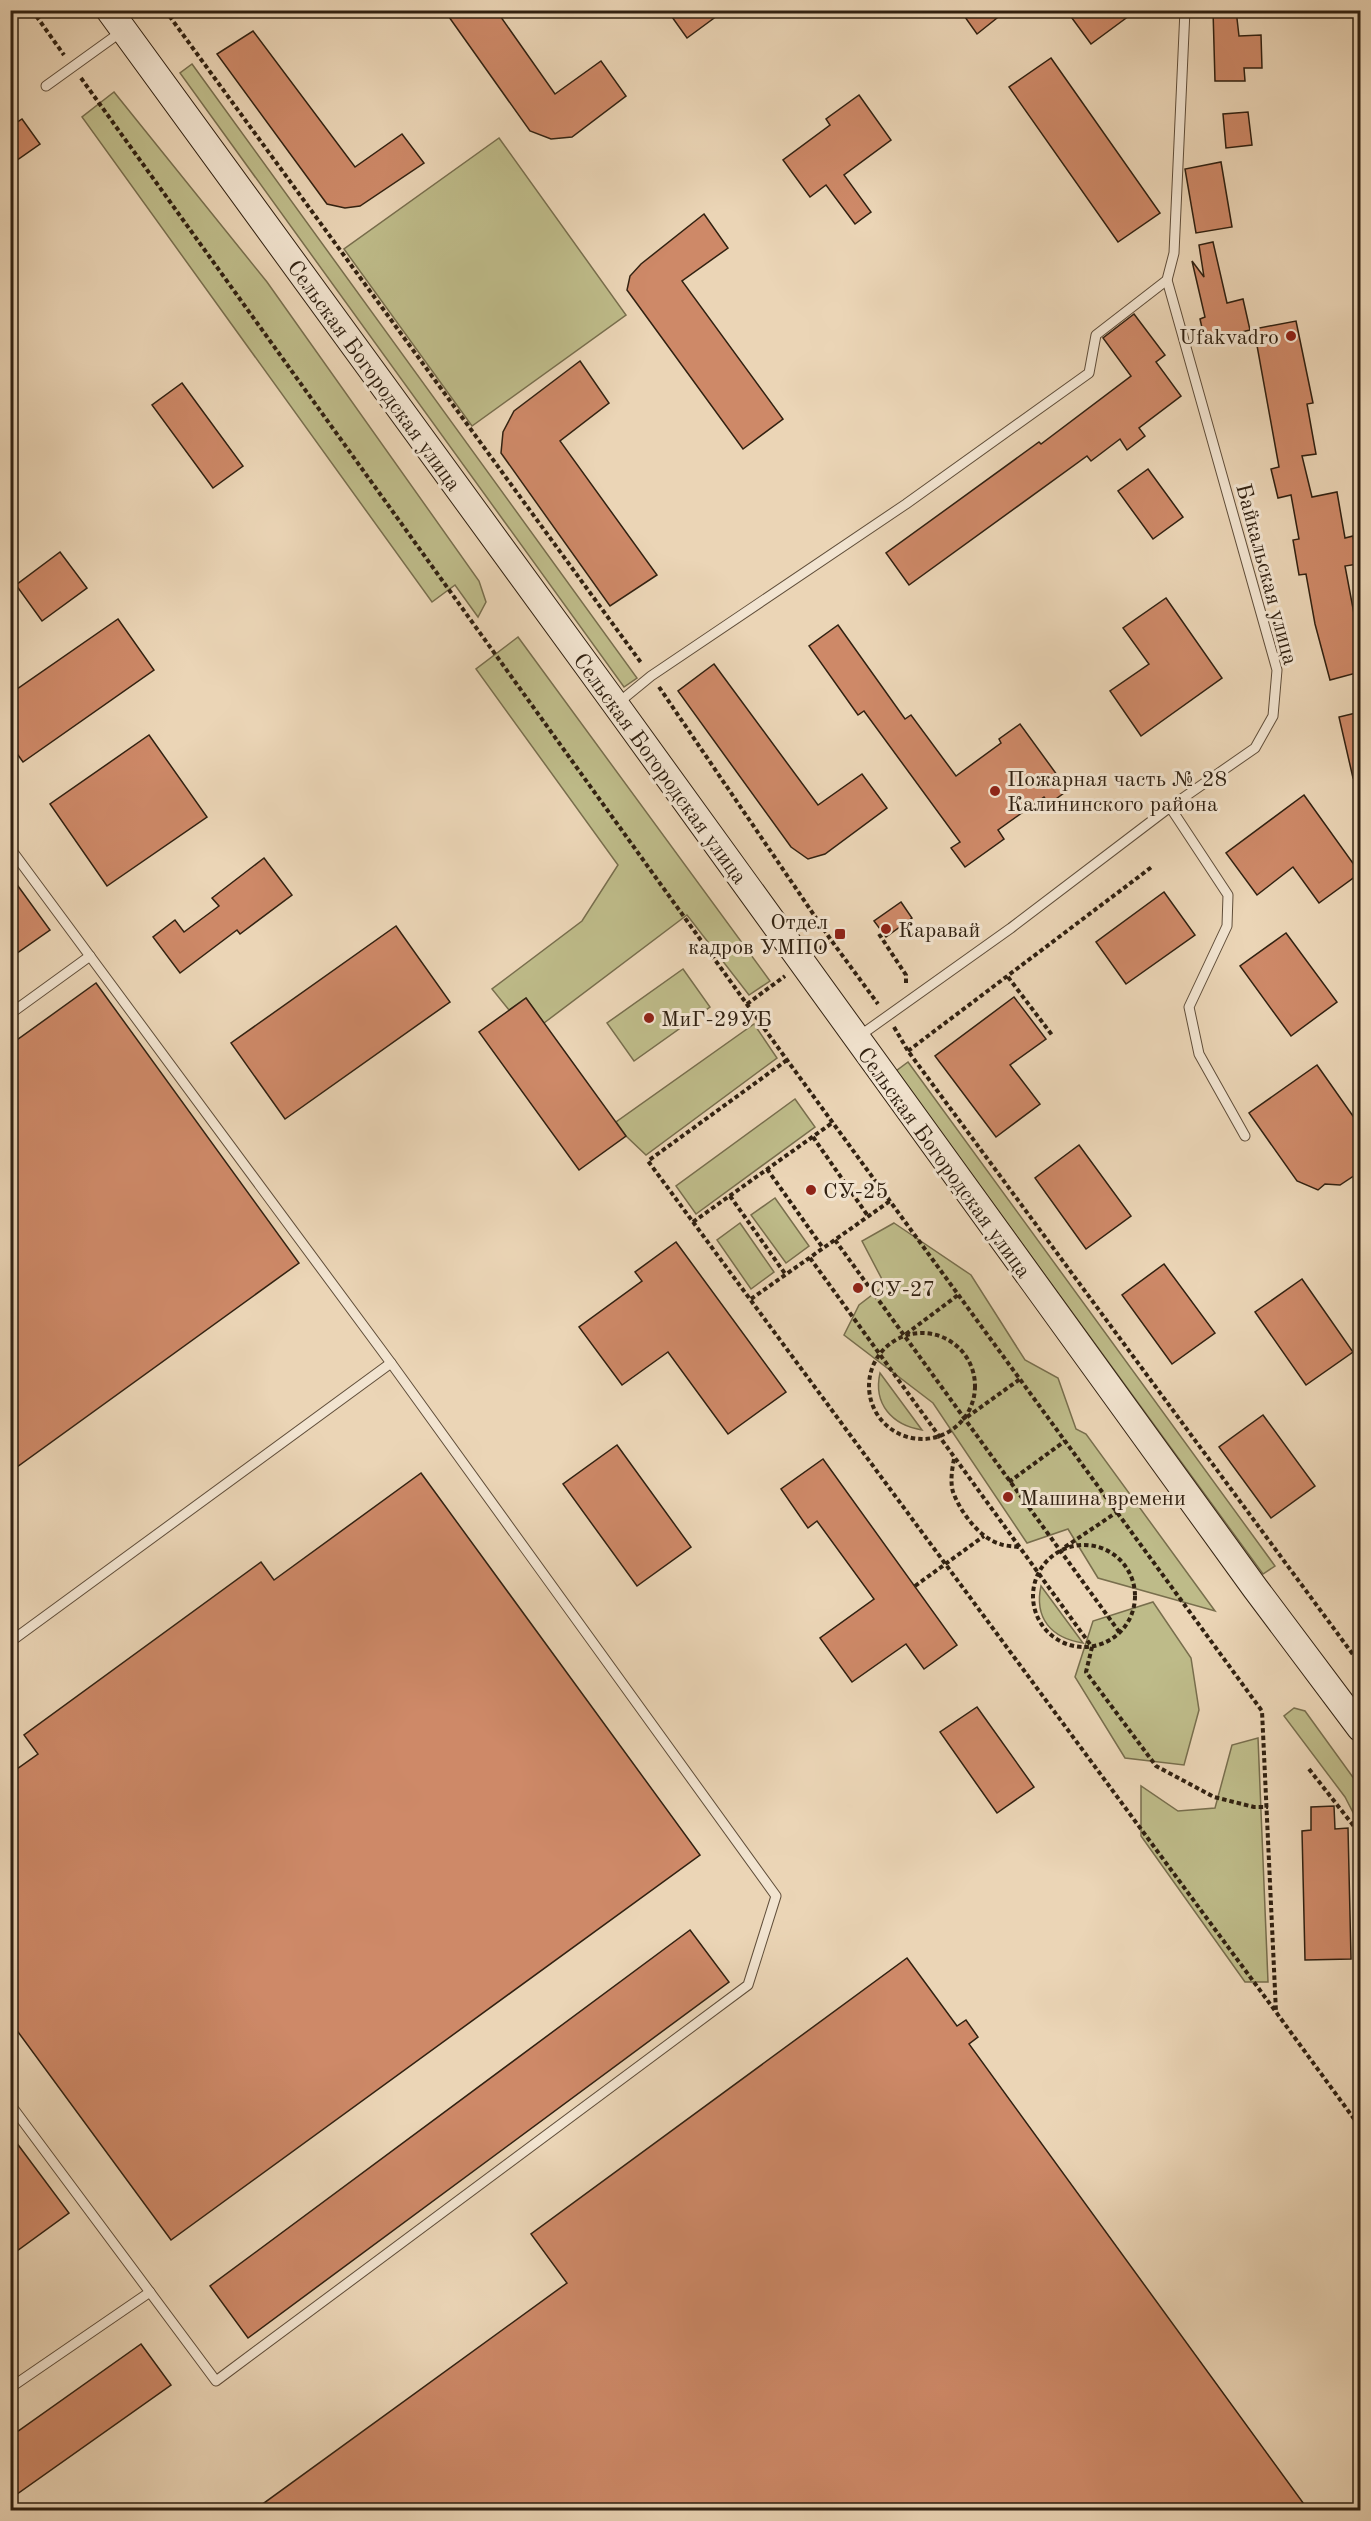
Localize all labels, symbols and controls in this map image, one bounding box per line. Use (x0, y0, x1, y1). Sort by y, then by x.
street label: Сельская Богородская улица (282, 257, 464, 496)
place label: Ufakvadro (1179, 327, 1279, 349)
marker: Ufakvadro (1284, 329, 1298, 343)
street label: Байкальская улица (1231, 481, 1301, 668)
street label: Сельская Богородская улица (568, 650, 750, 889)
place label: Пожарная часть № 28 Калининского района (1007, 769, 1227, 816)
marker: Пожарная часть № 28 Калининского района (988, 784, 1002, 798)
place label: Отдел кадров УМПО (688, 912, 828, 959)
place label: Каравай (898, 920, 980, 942)
marker: Каравай (879, 922, 893, 936)
marker: Отдел кадров УМПО (833, 927, 847, 941)
place label: МиГ-29УБ (661, 1009, 772, 1031)
marker: МиГ-29УБ (642, 1011, 656, 1025)
street label: Сельская Богородская улица (852, 1044, 1034, 1283)
place label: СУ-25 (823, 1181, 888, 1203)
marker: СУ-25 (804, 1183, 818, 1197)
place label: СУ-27 (870, 1279, 935, 1301)
marker: СУ-27 (851, 1281, 865, 1295)
place label: Машина времени (1020, 1488, 1186, 1510)
marker: Машина времени (1001, 1490, 1015, 1504)

